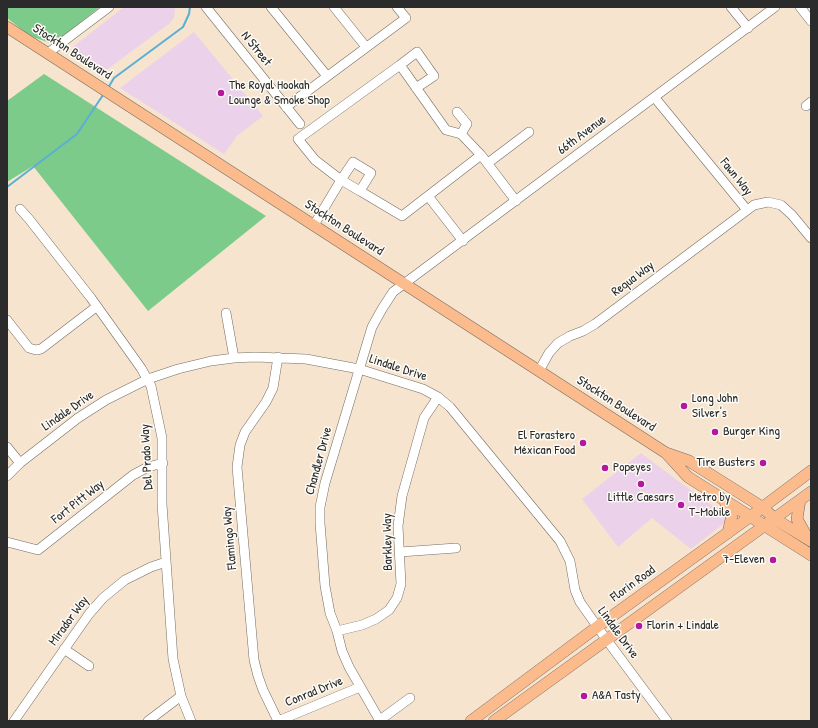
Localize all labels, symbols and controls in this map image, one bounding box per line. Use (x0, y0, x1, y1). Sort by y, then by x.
street label: Stockton Boulevard (30, 21, 114, 83)
street label: N Street (237, 28, 275, 70)
place label: The Royal Hookah Lounge & Smoke Shop (229, 78, 330, 109)
marker: The Royal Hookah Lounge & Smoke Shop (216, 88, 226, 98)
street label: 66th Avenue (555, 112, 609, 158)
street label: Fawn Way (716, 155, 756, 199)
street label: Stockton Boulevard (302, 197, 386, 259)
street label: Requa Way (609, 258, 657, 300)
street label: Lindale Drive (367, 351, 429, 385)
street label: Stockton Boulevard (574, 373, 658, 435)
street label: Lindale Drive (39, 387, 97, 435)
place label: Long John Silver's (692, 391, 738, 422)
marker: Long John Silver's (679, 401, 689, 411)
street label: Del Prado Way (137, 424, 157, 490)
place label: Burger King (723, 424, 780, 440)
street label: Chandler Drive (302, 425, 336, 497)
marker: Burger King (710, 427, 720, 437)
place label: El Forastero Méxican Food (514, 428, 575, 459)
marker: El Forastero Méxican Food (578, 438, 588, 448)
place label: Tire Busters (696, 455, 755, 471)
marker: Tire Busters (758, 458, 768, 468)
place label: Popeyes (613, 460, 651, 476)
marker: Popeyes (600, 463, 610, 473)
street label: Fort Pitt Way (49, 477, 107, 527)
marker: Little Caesars (636, 479, 646, 489)
place label: Little Caesars (608, 490, 674, 506)
place label: Metro by T-Mobile (689, 490, 730, 521)
marker: Metro by T-Mobile (676, 500, 686, 510)
street label: Flamingo Way (219, 506, 241, 570)
street label: Barkley Way (380, 513, 396, 571)
place label: 7-Eleven (723, 552, 765, 568)
marker: 7-Eleven (768, 555, 778, 565)
street label: Florin Road (608, 563, 658, 605)
street label: Mirador Way (46, 593, 92, 649)
street label: Lindale Drive (594, 604, 642, 662)
place label: Florin + Lindale (647, 618, 719, 634)
marker: Florin + Lindale (634, 621, 644, 631)
street label: Conrad Drive (283, 673, 345, 711)
place label: A&A Tasty (592, 688, 641, 704)
marker: A&A Tasty (579, 691, 589, 701)

